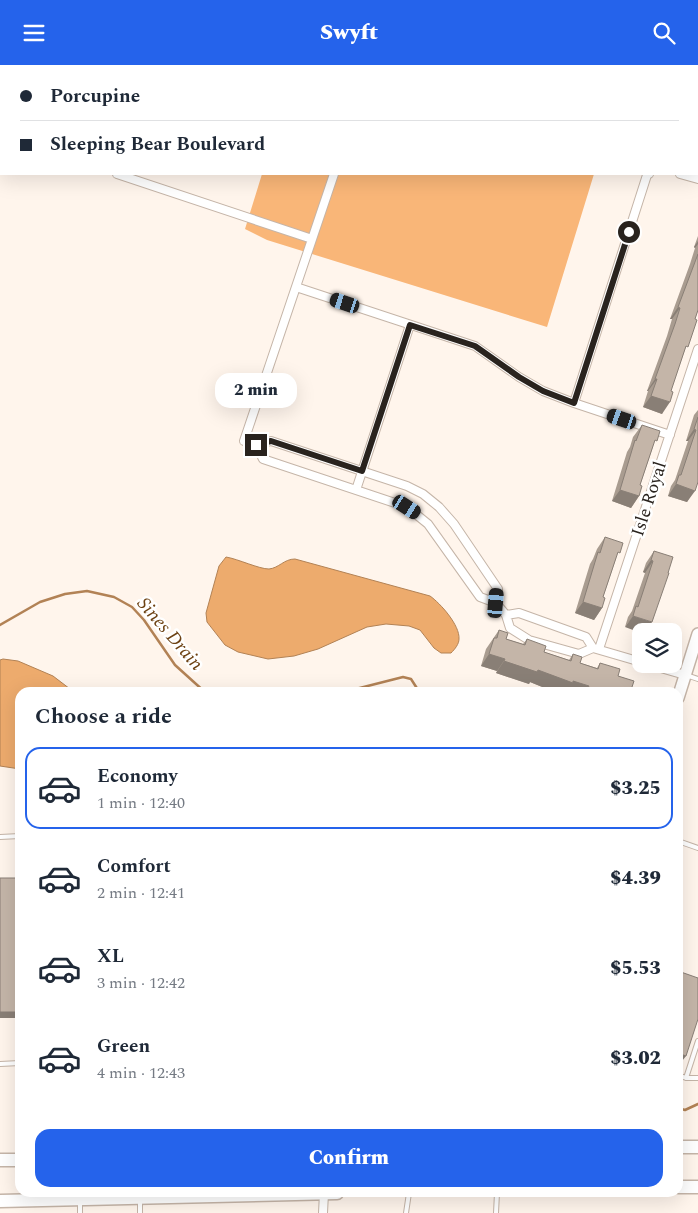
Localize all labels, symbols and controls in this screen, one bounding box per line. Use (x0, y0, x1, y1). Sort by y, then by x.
text: Swyft (320, 16, 378, 49)
icon: menu (20, 19, 48, 47)
icon: search (650, 19, 678, 47)
text: Porcupine (50, 82, 140, 111)
text: Sleeping Bear Boulevard (50, 130, 265, 159)
route start (618, 221, 640, 243)
car (328, 291, 361, 315)
callout: 2 min (215, 373, 297, 407)
text: 2 min (234, 378, 278, 402)
car (605, 407, 638, 431)
route end (245, 434, 267, 456)
street label: Isle Royal (624, 458, 674, 540)
car (390, 493, 423, 521)
car (487, 587, 504, 619)
water label: Sines Drain (130, 591, 210, 677)
map controls (632, 623, 682, 673)
button: layers (632, 623, 682, 673)
text: Choose a ride (35, 700, 172, 733)
text: Economy (97, 762, 178, 791)
icon: car (37, 766, 82, 811)
text: $3.25 (610, 774, 661, 803)
text: 1 min · 12:40 (97, 791, 185, 815)
text: Comfort (97, 852, 171, 881)
icon: car (37, 856, 82, 901)
text: $4.39 (610, 864, 661, 893)
text: 2 min · 12:41 (97, 881, 185, 905)
text: XL (97, 942, 124, 971)
icon: car (37, 946, 82, 991)
text: $5.53 (610, 954, 661, 983)
text: 3 min · 12:42 (97, 971, 185, 995)
text: Green (97, 1032, 150, 1061)
icon: car (37, 1036, 82, 1081)
text: $3.02 (610, 1044, 661, 1073)
text: 4 min · 12:43 (97, 1061, 185, 1085)
button: Confirm (35, 1129, 663, 1187)

